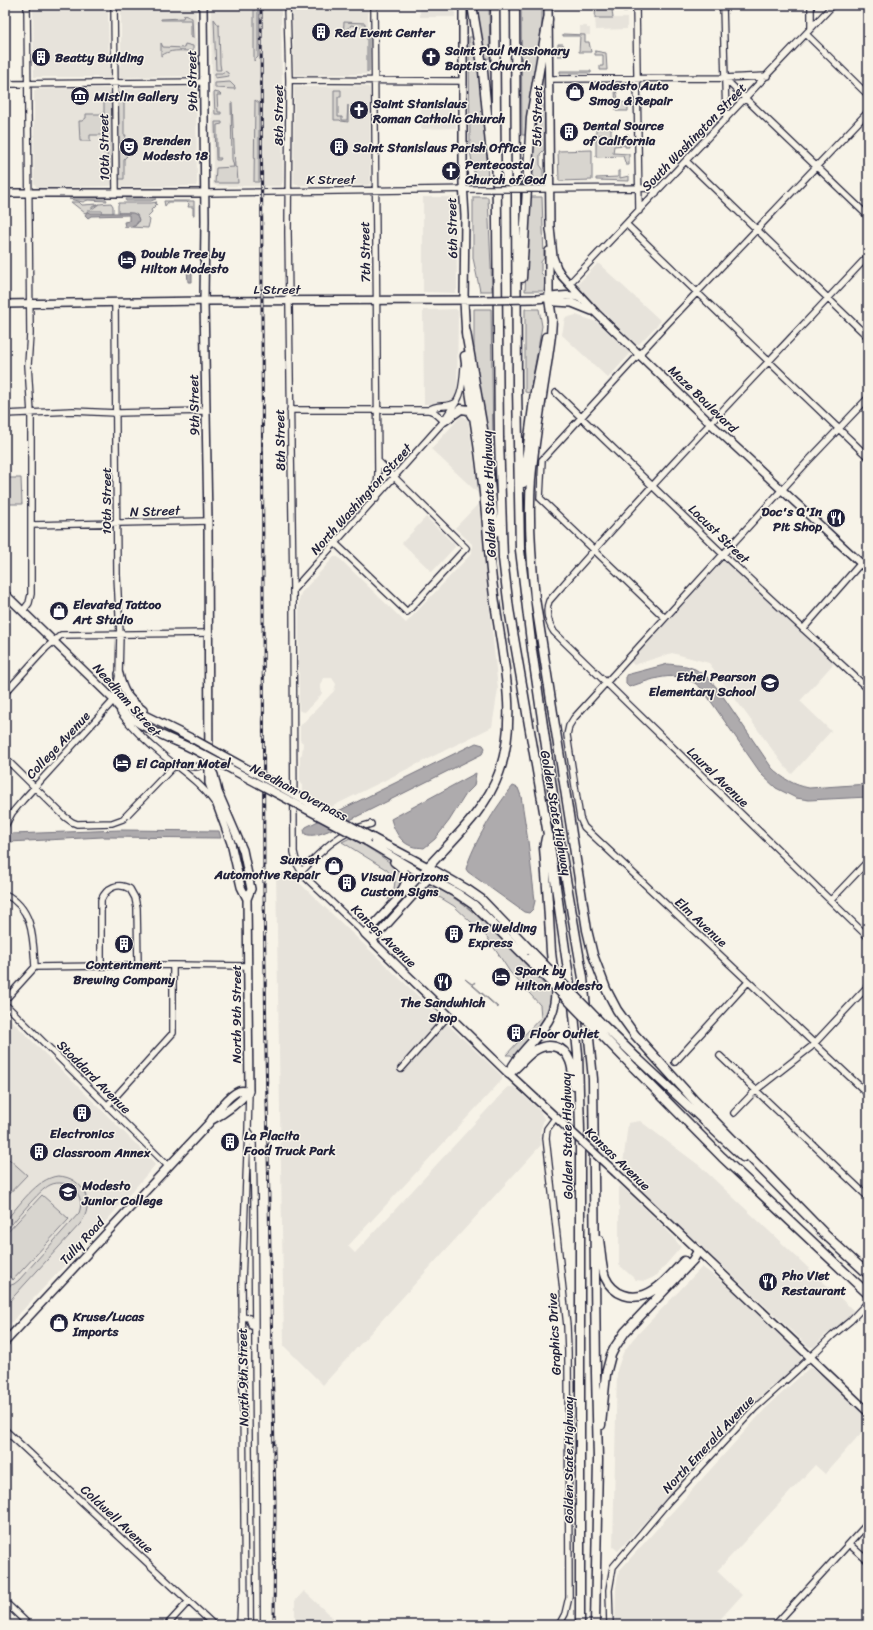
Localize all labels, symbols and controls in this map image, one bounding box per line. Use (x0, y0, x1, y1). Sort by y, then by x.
building icon: Red Event Center (310, 21, 332, 43)
place label: Red Event Center (334, 21, 436, 44)
place label: Saint Paul Missionary Baptist Church (444, 39, 571, 77)
building icon: Beatty Building (30, 46, 52, 68)
place label: Beatty Building (55, 46, 144, 69)
church icon: Saint Paul Missionary Baptist Church (420, 46, 442, 68)
street label: 9th Street (180, 50, 204, 112)
place label: Modesto Auto Smog & Repair (588, 74, 674, 112)
street label: South Washington Street (636, 77, 752, 197)
shop icon: Modesto Auto Smog & Repair (564, 81, 586, 103)
street label: 8th Street (267, 84, 290, 146)
museum icon: Mistlin Gallery (69, 85, 91, 107)
place label: Mistlin Gallery (93, 85, 180, 108)
street label: 5th Street (525, 85, 549, 147)
place label: Saint Stanislaus Roman Catholic Church (372, 92, 506, 130)
church icon: Saint Stanislaus Roman Catholic Church (348, 99, 370, 121)
street label: 10th Street (92, 113, 116, 181)
place label: Dental Source of California (583, 114, 664, 152)
building icon: Dental Source of California (558, 121, 580, 143)
place label: Brenden Modesto 18 (142, 129, 208, 167)
theatre icon: Brenden Modesto 18 (118, 136, 140, 158)
building icon: Saint Stanislaus Parish Office (328, 136, 350, 158)
place label: Saint Stanislaus Parish Office (352, 136, 526, 159)
place label: Pentecostal Church of God (464, 153, 547, 191)
church icon: Pentecostal Church of God (440, 160, 462, 182)
street label: K Street (306, 168, 356, 191)
street label: 6th Street (440, 197, 464, 259)
street label: 7th Street (353, 221, 377, 283)
place label: Double Tree by Hilton Modesto (140, 242, 229, 280)
hotel icon: Double Tree by Hilton Modesto (116, 249, 138, 271)
street label: L Street (253, 278, 301, 301)
street label: Maze Boulevard (663, 359, 744, 439)
street label: 9th Street (182, 374, 206, 436)
street label: 8th Street (268, 409, 292, 471)
street label: Golden State Highway (475, 430, 503, 558)
street label: North Washington Street (304, 437, 418, 560)
street label: 10th Street (95, 467, 118, 535)
street label: Locust Street (683, 498, 756, 570)
street label: N Street (130, 499, 181, 523)
place label: Doc's Q'In Pit Shop (761, 500, 823, 538)
restaurant icon: Doc's Q'In Pit Shop (825, 507, 847, 529)
place label: Elevated Tattoo Art Studio (72, 593, 162, 631)
shop icon: Elevated Tattoo Art Studio (48, 600, 70, 622)
street label: Needham Street (87, 657, 167, 743)
place label: Ethel Pearson Elementary School (649, 665, 757, 703)
school or university icon: Ethel Pearson Elementary School (759, 672, 781, 694)
street label: College Avenue (20, 706, 96, 784)
street label: Laurel Avenue (681, 741, 755, 813)
street label: Golden State Highway (534, 749, 578, 878)
hotel icon: El Capitan Motel (111, 752, 133, 774)
place label: El Capitan Motel (136, 752, 232, 775)
street label: Needham Overpass (246, 757, 352, 827)
place label: Sunset Automotive Repair (213, 848, 322, 886)
shop icon: Sunset Automotive Repair (323, 855, 345, 877)
place label: Visual Horizons Custom Signs (360, 865, 449, 903)
building icon: Visual Horizons Custom Signs (336, 872, 358, 894)
street label: Elm Avenue (669, 891, 733, 953)
street label: Kansas Avenue (346, 898, 422, 974)
place label: The Welding Express (468, 916, 537, 954)
building icon: The Welding Express (443, 923, 465, 945)
building icon: Contentment Brewing Company (113, 933, 135, 955)
place label: Contentment Brewing Company (73, 953, 176, 991)
place label: Spark by Hilton Modesto (514, 959, 603, 997)
street label: North 9th Street (225, 964, 248, 1063)
hotel icon: Spark by Hilton Modesto (490, 966, 512, 988)
restaurant icon: The Sandwhich Shop (432, 971, 454, 993)
place label: The Sandwhich Shop (400, 991, 486, 1029)
building icon: Floor Outlet (505, 1022, 527, 1044)
place label: Floor Outlet (529, 1022, 600, 1045)
street label: Stoddard Avenue (51, 1034, 137, 1120)
street label: Golden State Highway (554, 1072, 580, 1200)
building icon: Electronics (71, 1102, 93, 1124)
street label: Kansas Avenue (580, 1121, 656, 1197)
place label: Electronics (50, 1122, 115, 1145)
place label: La Placita Food Truck Park (243, 1124, 336, 1162)
building icon: La Placita Food Truck Park (219, 1131, 241, 1153)
building icon: Classroom Annex (28, 1141, 50, 1163)
place label: Classroom Annex (52, 1141, 151, 1164)
place label: Modesto Junior College (81, 1174, 163, 1212)
school or university icon: Modesto Junior College (57, 1181, 79, 1203)
street label: Tully Road (54, 1211, 111, 1270)
place label: Pho Viet Restaurant (781, 1264, 847, 1302)
restaurant icon: Pho Viet Restaurant (757, 1271, 779, 1293)
street label: Graphics Drive (540, 1292, 568, 1376)
place label: Kruse/Lucas Imports (72, 1305, 145, 1343)
shop icon: Kruse/Lucas Imports (48, 1312, 70, 1334)
street label: North 9th Street (231, 1327, 255, 1426)
street label: North Emerald Avenue (656, 1389, 760, 1499)
street label: Golden State Highway (557, 1396, 580, 1523)
street label: Coldwell Avenue (75, 1479, 159, 1559)

